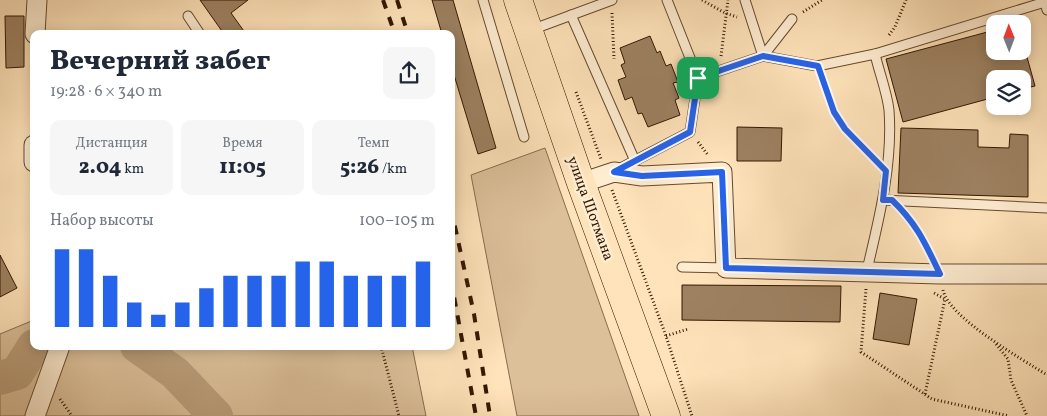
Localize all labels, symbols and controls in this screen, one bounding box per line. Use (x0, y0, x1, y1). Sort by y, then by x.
north arrow (986, 15, 1031, 60)
map controls (986, 15, 1031, 115)
text: Вечерний забег (50, 42, 270, 81)
button: share (383, 47, 435, 99)
pin (677, 57, 719, 99)
icon: arrive (684, 64, 712, 92)
button: layers (986, 70, 1031, 115)
text: 19:28 · 6 × 340 m (50, 81, 162, 103)
text: Дистанция (75, 134, 148, 153)
text: Время (222, 134, 263, 153)
text: Темп (358, 134, 389, 153)
text: 2.04 (79, 153, 121, 182)
text: 11:05 (219, 153, 266, 182)
text: 5:26 (340, 153, 379, 182)
street label: улица Шотмана (561, 153, 618, 264)
text: km (121, 160, 144, 179)
text: /km (379, 160, 407, 179)
text: Набор высоты (50, 210, 154, 232)
text: 100–105 m (359, 210, 435, 232)

